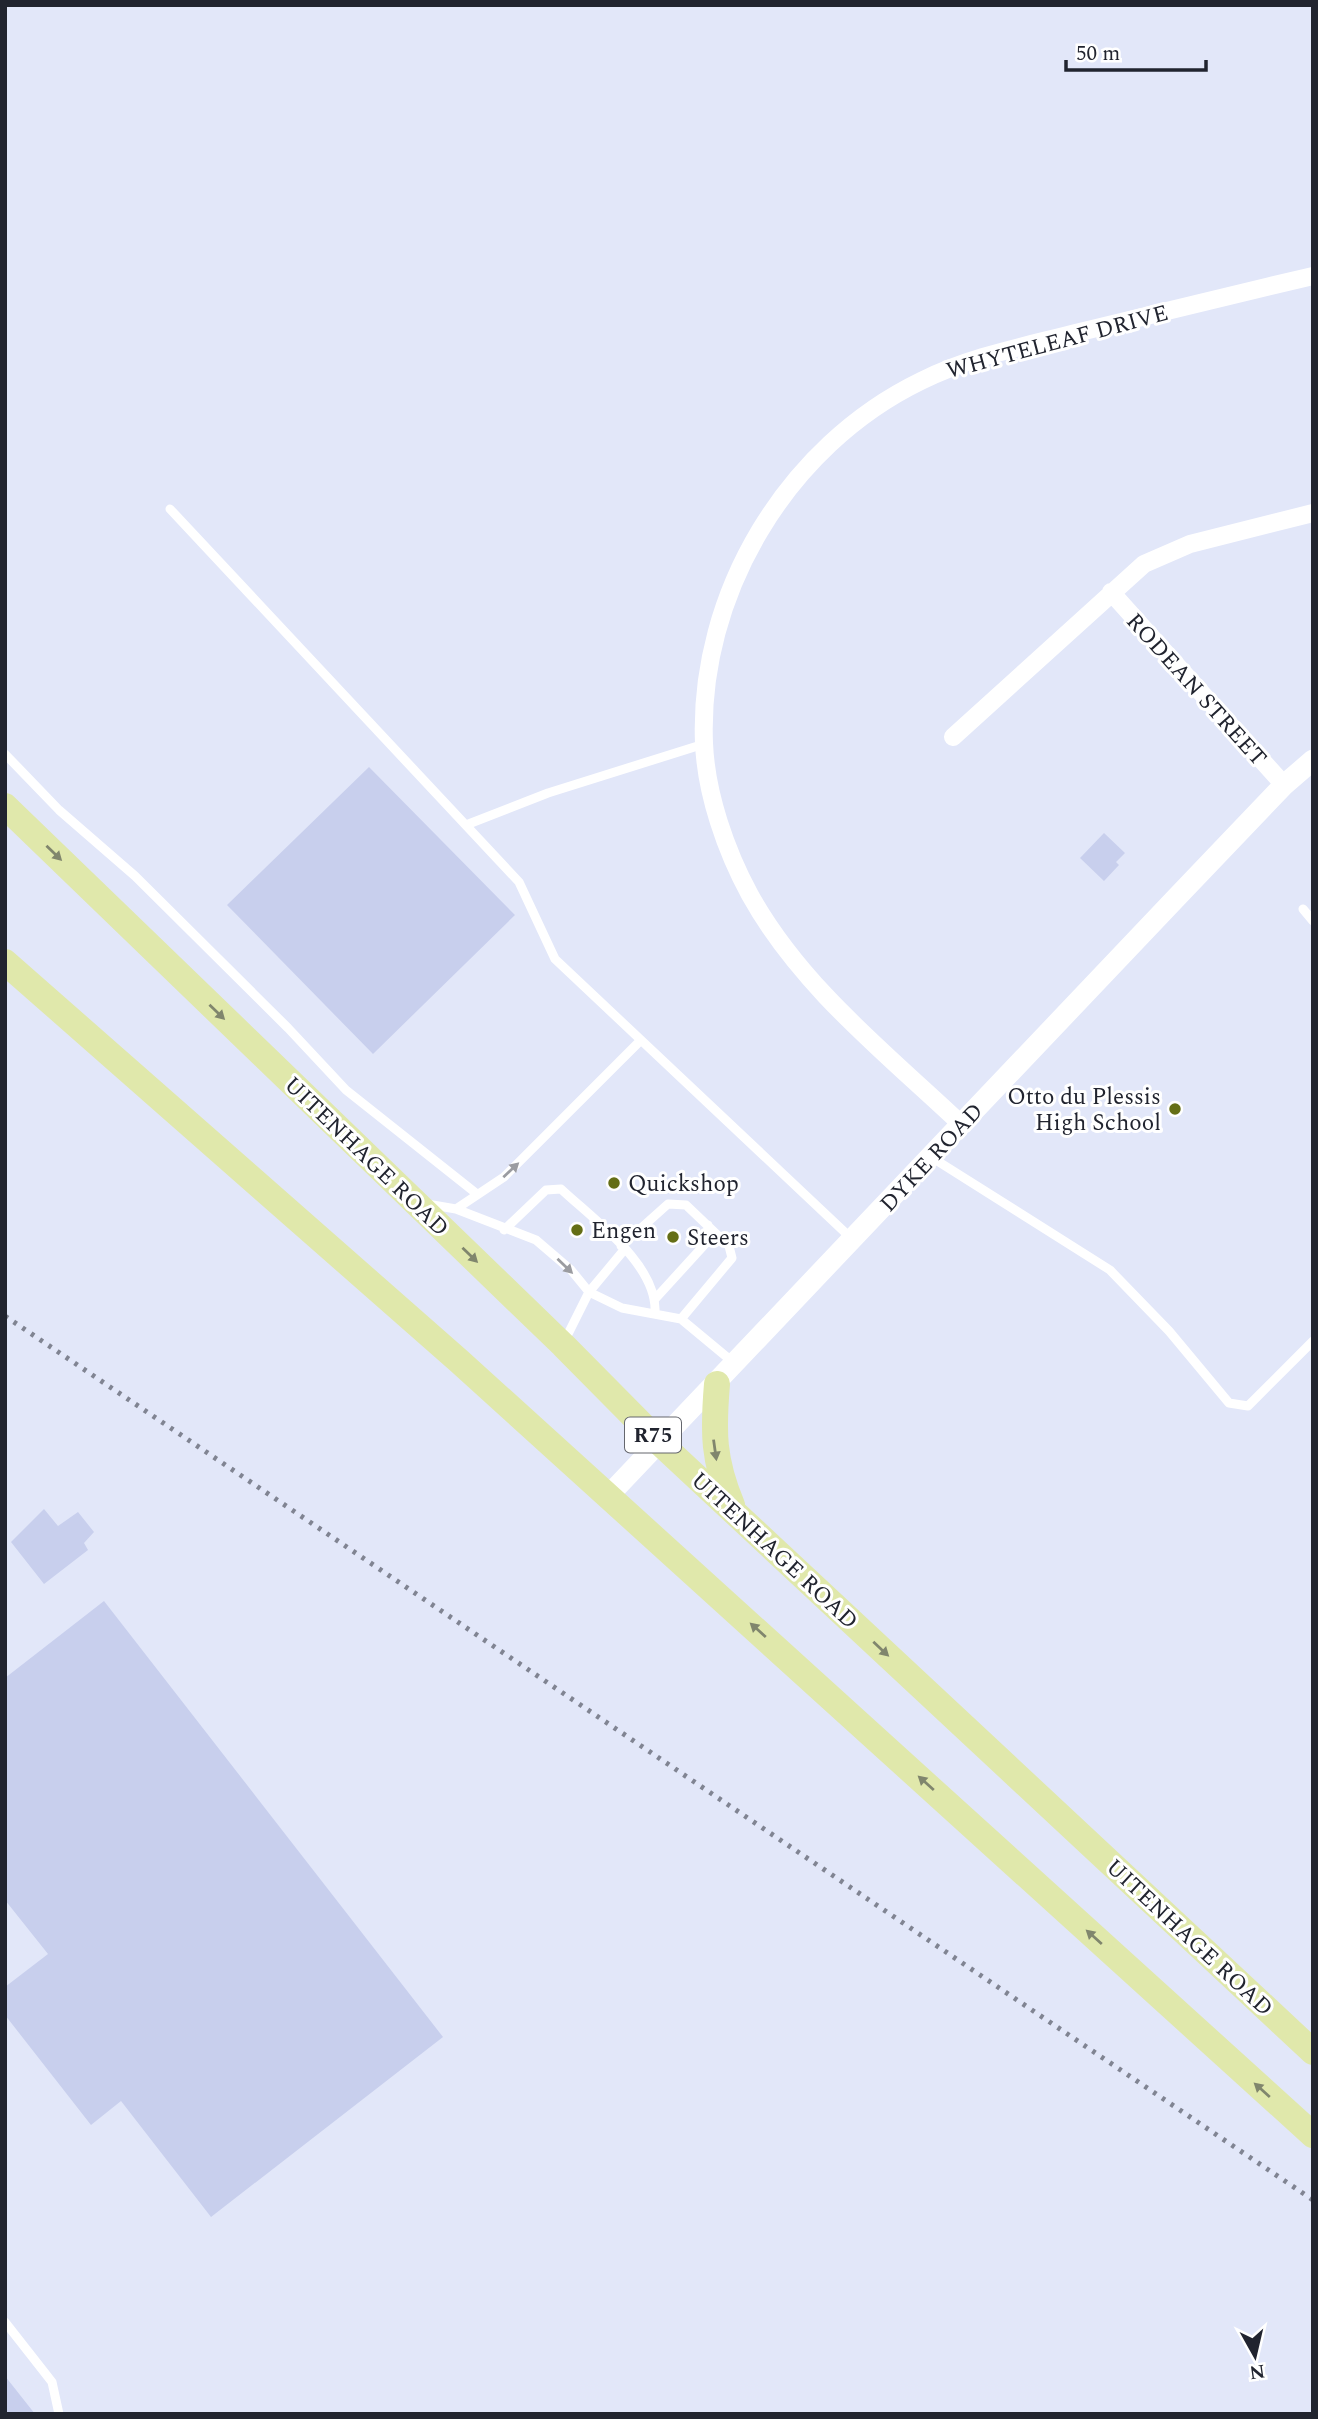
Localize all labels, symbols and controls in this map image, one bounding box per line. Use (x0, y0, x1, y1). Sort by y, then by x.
scale bar (1066, 28, 1206, 72)
text: 50 m (1076, 38, 1120, 70)
street label: WHYTELEAF DRIVE (942, 296, 1172, 389)
street label: RODEAN STREET (1117, 605, 1275, 775)
one-way arrow (45, 845, 62, 861)
one-way arrow (209, 1003, 226, 1020)
street label: UITENHAGE ROAD (275, 1069, 457, 1245)
place label: Otto du Plessis High School (1007, 1080, 1161, 1141)
street label: DYKE ROAD (872, 1095, 992, 1221)
marker: Otto du Plessis High School (1167, 1101, 1183, 1117)
one-way arrow (502, 1162, 519, 1178)
place label: Quickshop (628, 1167, 739, 1202)
marker: Quickshop (606, 1175, 622, 1191)
place label: Engen (591, 1214, 656, 1249)
place label: Steers (687, 1221, 749, 1256)
marker: Engen (569, 1222, 585, 1238)
marker: Steers (665, 1229, 681, 1245)
one-way arrow (461, 1246, 478, 1263)
one-way arrow (557, 1257, 574, 1274)
road number: R75 (625, 1418, 681, 1452)
one-way arrow (709, 1439, 720, 1461)
street label: UITENHAGE ROAD (682, 1464, 866, 1638)
one-way arrow (749, 1622, 767, 1638)
one-way arrow (872, 1641, 889, 1657)
one-way arrow (918, 1776, 935, 1792)
street label: UITENHAGE ROAD (1097, 1851, 1281, 2025)
one-way arrow (1086, 1929, 1103, 1945)
one-way arrow (1254, 2082, 1271, 2098)
north arrow (1220, 2321, 1290, 2391)
text: N (1247, 2356, 1267, 2387)

